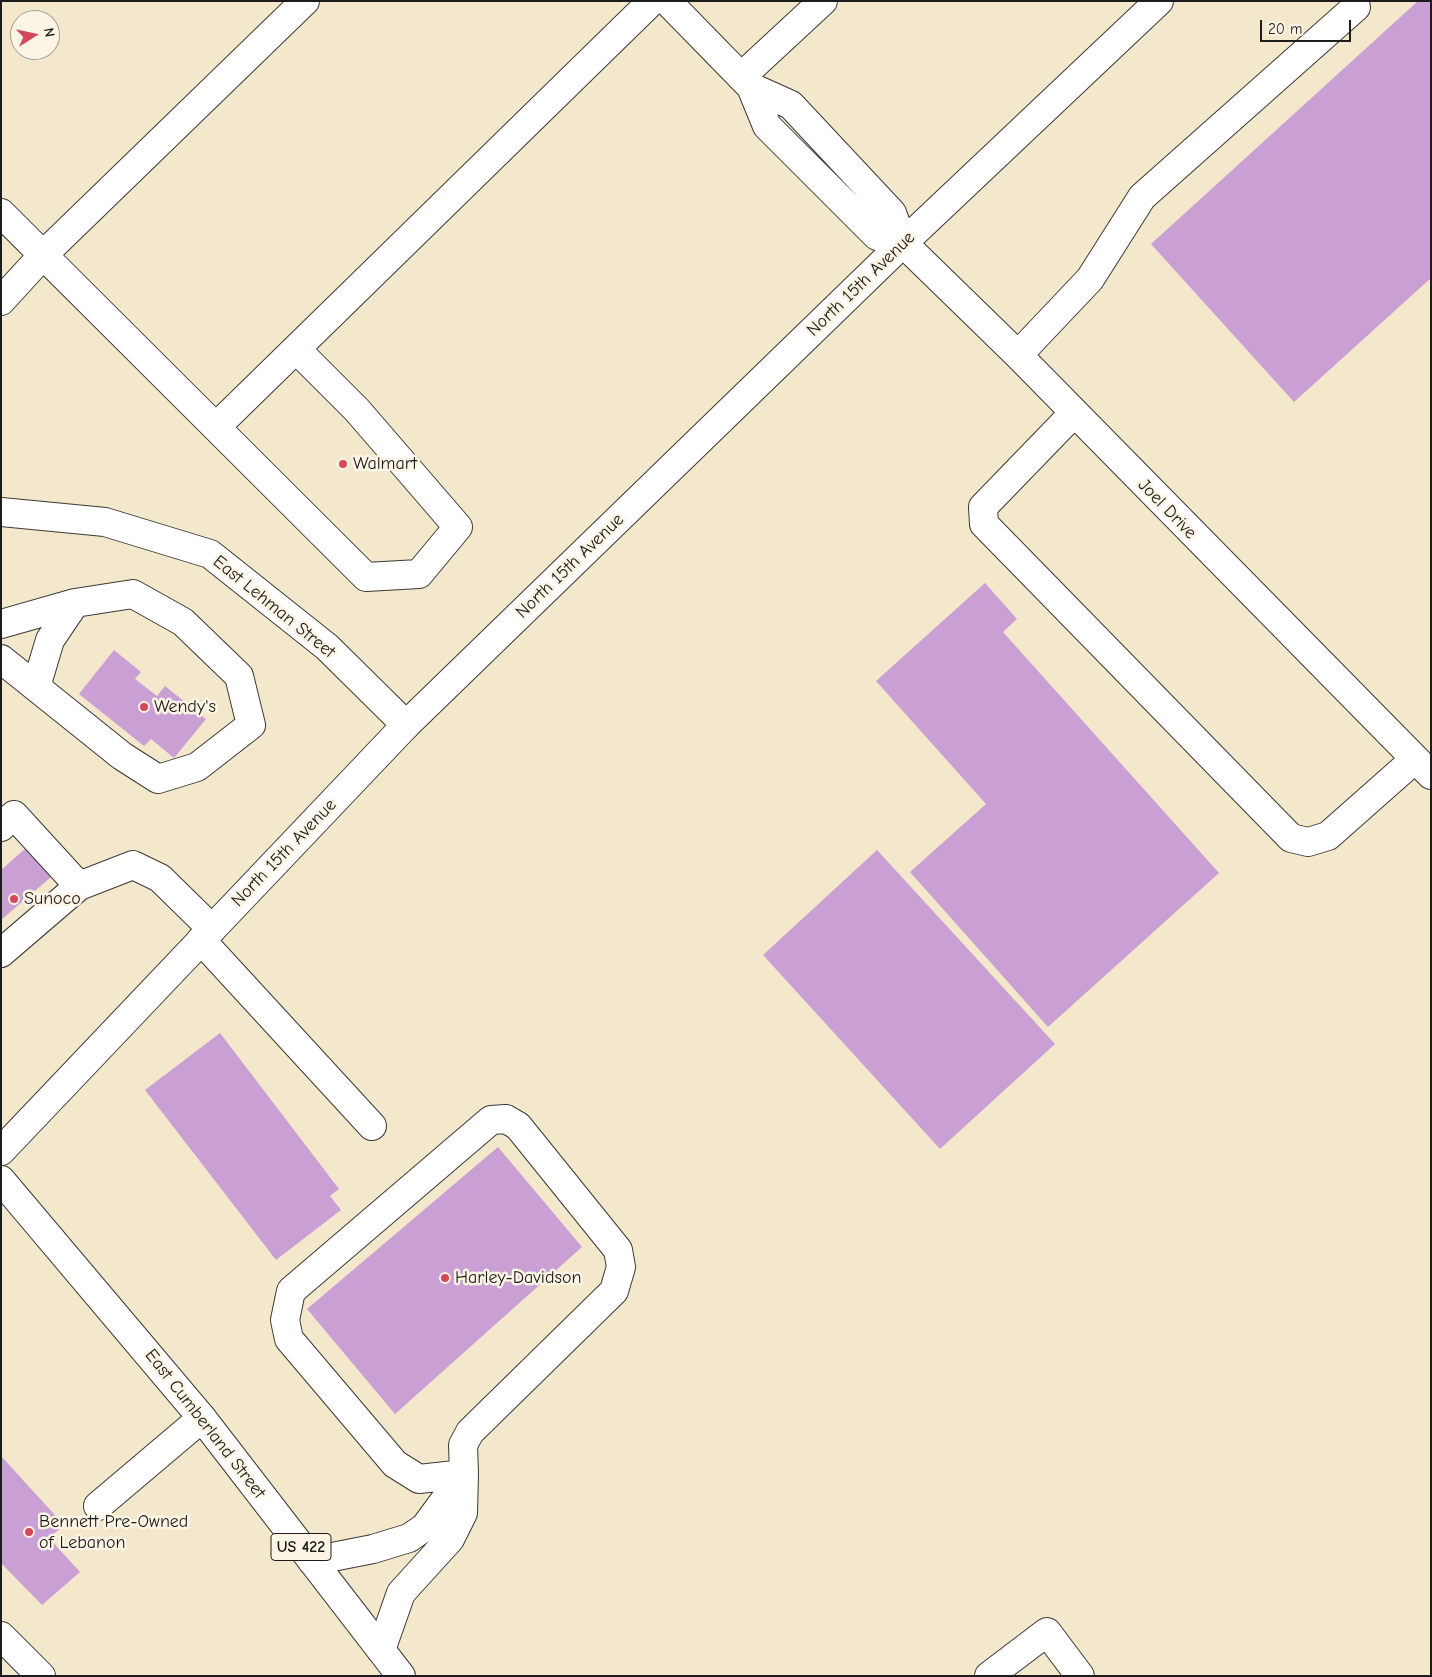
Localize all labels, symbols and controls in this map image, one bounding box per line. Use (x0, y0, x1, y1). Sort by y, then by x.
north arrow (10, 10, 60, 60)
scale bar (1262, 10, 1353, 42)
text: 20 m (1268, 20, 1302, 38)
text: N (40, 26, 58, 38)
street label: North 15th Avenue (802, 227, 920, 341)
place label: Walmart (353, 453, 417, 475)
marker: Walmart (337, 458, 349, 470)
street label: Joel Drive (1133, 474, 1201, 544)
street label: North 15th Avenue (511, 509, 629, 623)
street label: East Lehman Street (208, 551, 340, 663)
place label: Wendy's (154, 696, 216, 718)
marker: Wendy's (138, 701, 150, 713)
street label: North 15th Avenue (227, 794, 341, 912)
place label: Sunoco (24, 888, 81, 910)
marker: Sunoco (8, 893, 20, 905)
place label: Harley-Davidson (455, 1267, 581, 1289)
marker: Harley-Davidson (439, 1272, 451, 1284)
street label: East Cumberland Street (140, 1345, 270, 1503)
place label: Bennett Pre-Owned of Lebanon (39, 1511, 188, 1554)
marker: Bennett Pre-Owned of Lebanon (23, 1526, 35, 1538)
road number: US 422 (271, 1534, 331, 1560)

